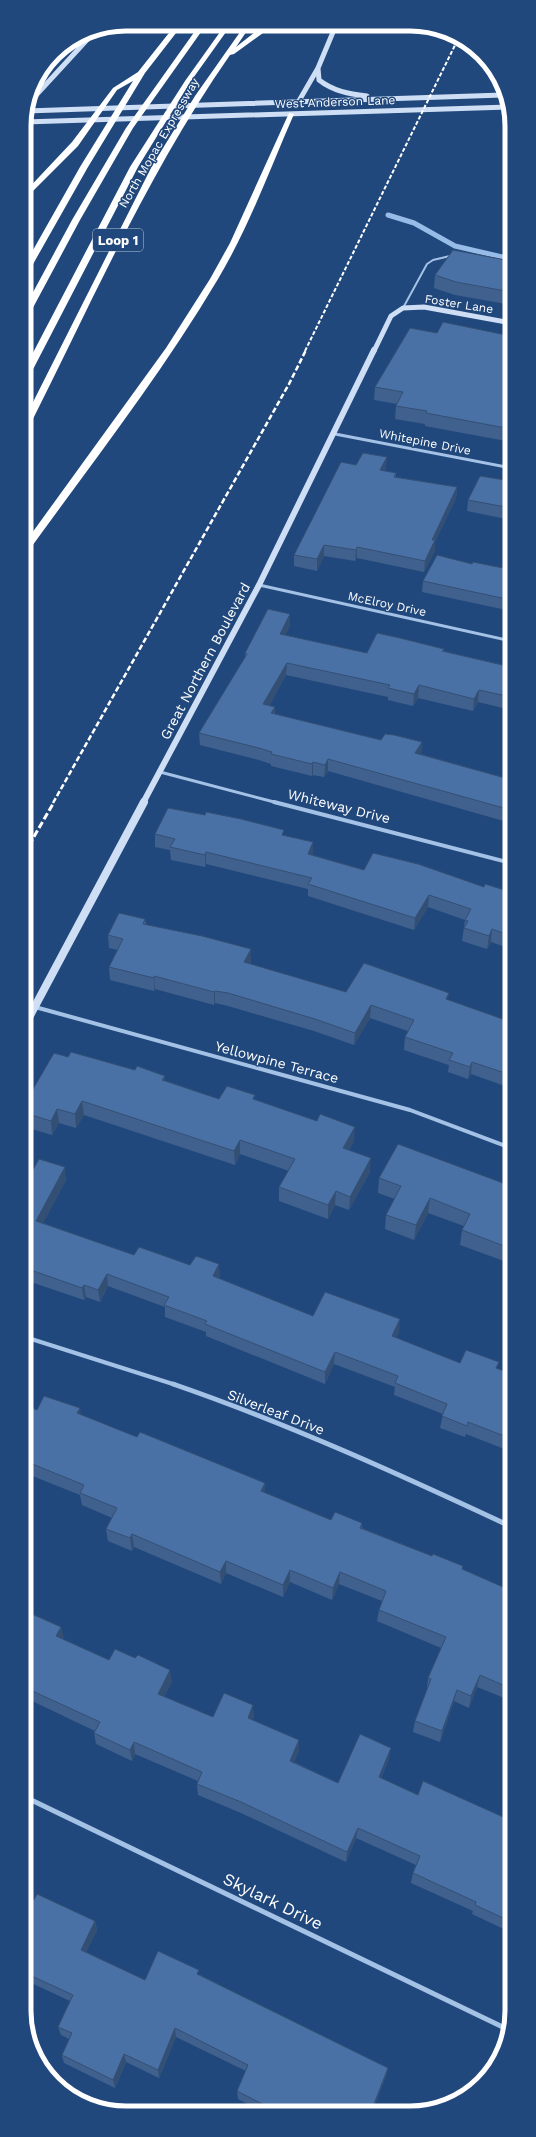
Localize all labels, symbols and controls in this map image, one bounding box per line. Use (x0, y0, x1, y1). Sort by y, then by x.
street label: North Mopac Expressway (116, 75, 202, 210)
street label: West Anderson Lane (274, 93, 396, 111)
road number: Loop 1 (93, 229, 143, 251)
street label: Foster Lane (424, 292, 494, 316)
street label: Whitepine Drive (378, 426, 472, 458)
street label: Great Northern Boulevard (157, 580, 253, 742)
street label: McElroy Drive (347, 589, 428, 619)
street label: Whiteway Drive (286, 786, 392, 826)
street label: Yellowpine Terrace (213, 1038, 341, 1086)
street label: Silverleaf Drive (225, 1386, 327, 1438)
street label: Skylark Drive (220, 1868, 326, 1934)

